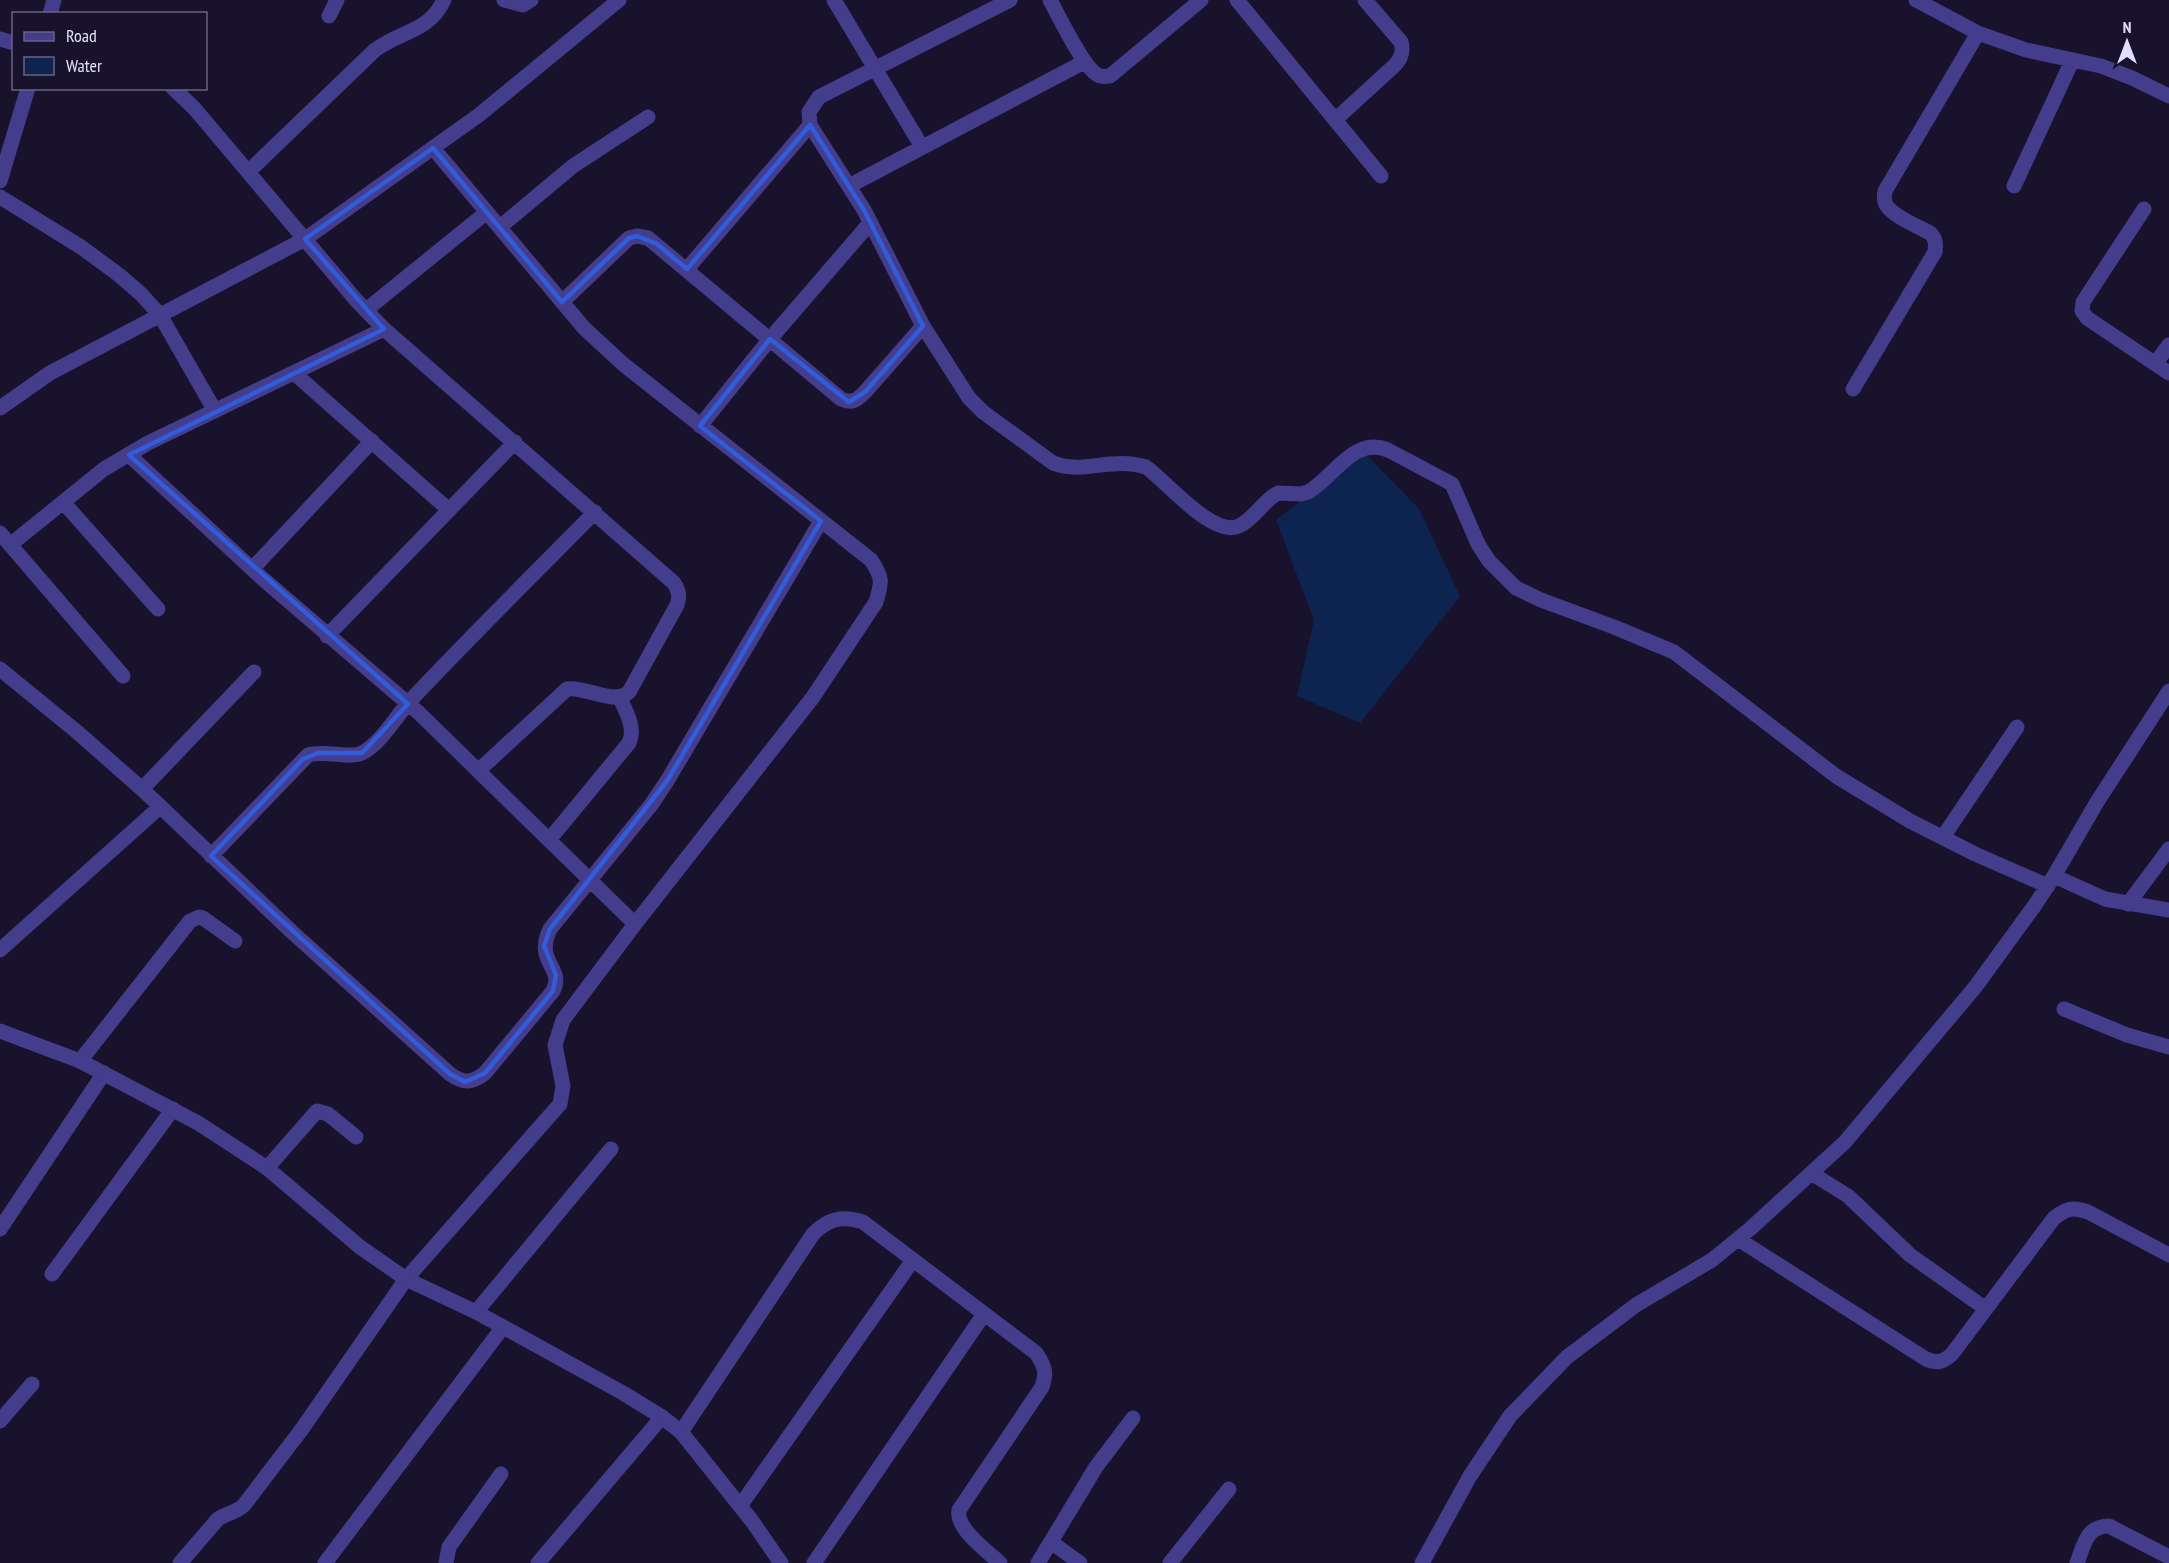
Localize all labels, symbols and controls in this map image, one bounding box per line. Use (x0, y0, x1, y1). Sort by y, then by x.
legend (12, 12, 207, 90)
north arrow (2097, 12, 2157, 72)
text: N (2123, 17, 2131, 37)
text: Road (66, 24, 97, 47)
text: Water (66, 54, 102, 77)

